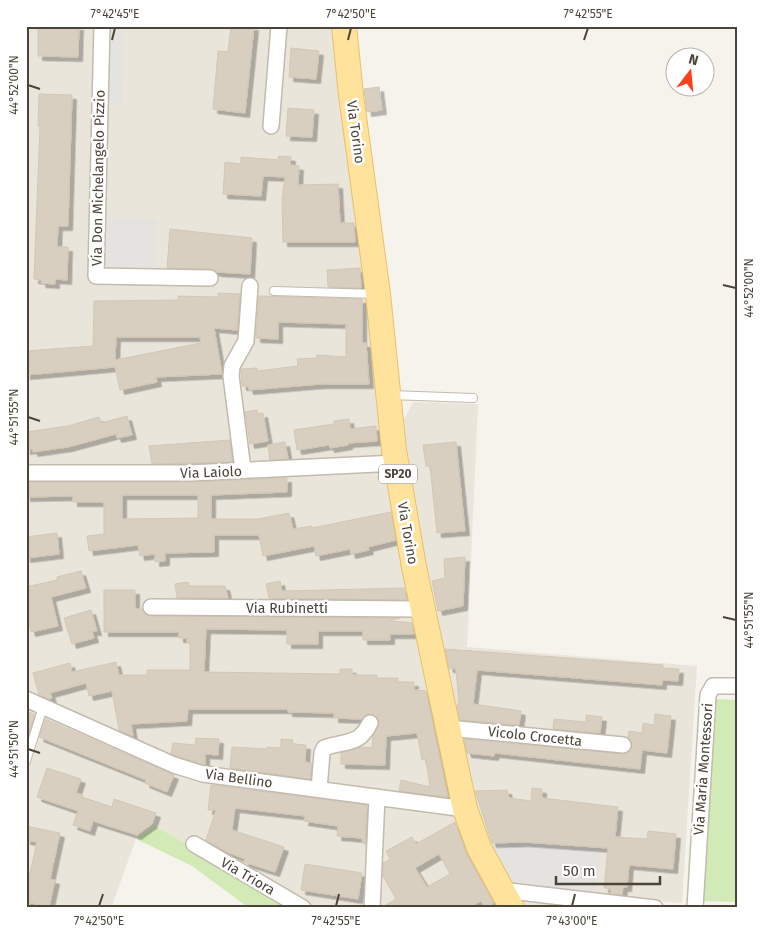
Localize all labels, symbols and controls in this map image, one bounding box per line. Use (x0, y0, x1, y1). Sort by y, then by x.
text: 7°42'45"E (90, 7, 140, 21)
text: 7°42'50"E (326, 7, 376, 21)
text: 7°42'55"E (563, 7, 613, 21)
north arrow (666, 48, 716, 98)
text: N (687, 51, 700, 69)
text: 44°52'00"N (7, 55, 21, 115)
street label: Via Don Michelangelo Pizzio (88, 90, 109, 266)
street label: Via Torino (343, 99, 368, 165)
text: 44°52'00"N (742, 258, 756, 318)
text: 44°51'55"N (7, 389, 21, 445)
street label: Via Laiolo (180, 463, 242, 482)
road number: SP20 (379, 464, 417, 484)
street label: Via Torino (394, 500, 421, 566)
text: 44°51'55"N (742, 592, 756, 648)
street label: Via Rubinetti (246, 600, 328, 617)
street label: Via Maria Montessori (690, 702, 717, 836)
text: 44°51'50"N (7, 720, 21, 778)
street label: Vicolo Crocetta (487, 723, 583, 750)
street label: Via Bellino (204, 765, 274, 792)
street label: Via Triora (218, 854, 278, 899)
scale bar (556, 854, 659, 886)
text: 50 m (563, 862, 596, 880)
text: 7°42'50"E (74, 914, 124, 928)
text: 7°42'55"E (311, 914, 361, 928)
text: 7°43'00"E (547, 914, 597, 928)

